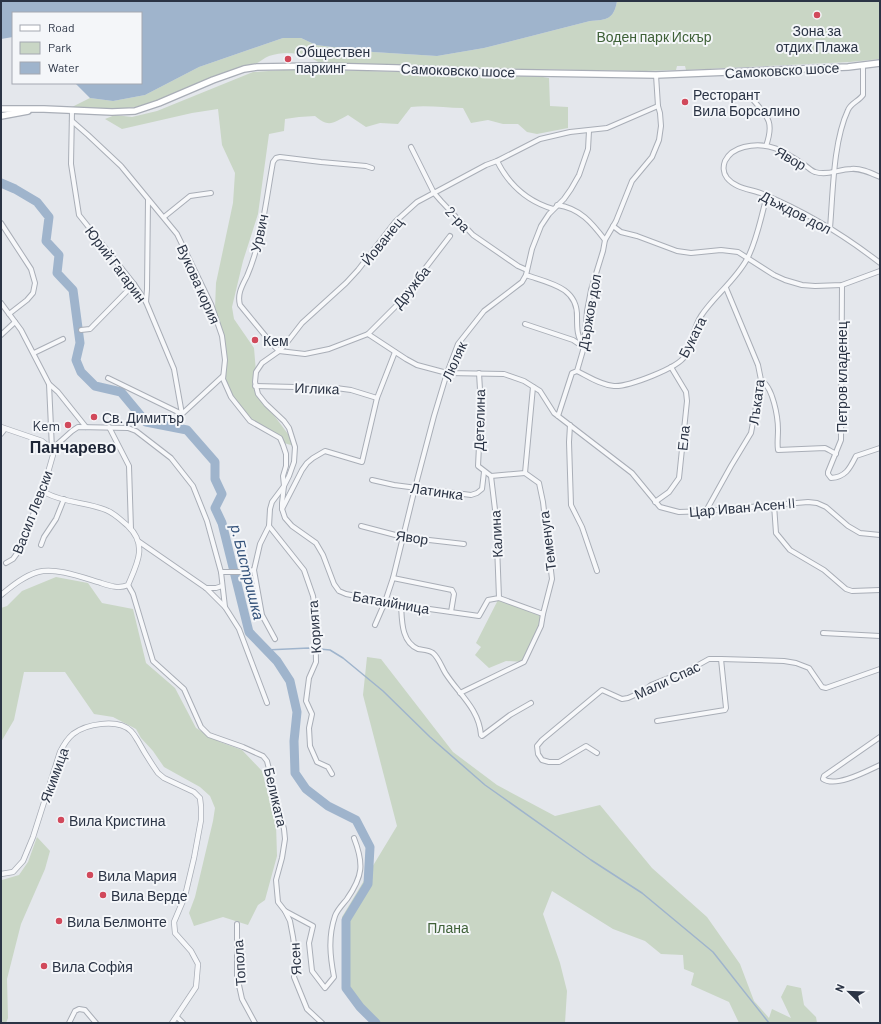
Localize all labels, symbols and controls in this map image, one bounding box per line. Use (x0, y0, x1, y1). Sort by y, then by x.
marker: Зона за отдих Плажа (812, 10, 822, 20)
legend (12, 12, 142, 84)
text: Road (48, 20, 75, 34)
place label: Зона за отдих Плажа (776, 22, 858, 55)
park label: Воден парк Искър (596, 28, 712, 45)
text: Park (48, 40, 72, 54)
place label: Обществен паркинг (296, 43, 370, 76)
marker: Обществен паркинг (283, 54, 293, 64)
street label: Самоковско шосе (724, 59, 840, 81)
text: Water (48, 60, 80, 74)
street label: Самоковско шосе (400, 60, 516, 80)
place label: Ресторант Вила Борсалино (693, 86, 800, 119)
marker: Ресторант Вила Борсалино (680, 97, 690, 107)
street label: Явор (772, 142, 810, 174)
street label: Дъждов дол (758, 187, 834, 237)
street label: 2-ра (442, 203, 474, 235)
street label: Урвич (247, 212, 271, 254)
street label: Йованец (358, 214, 406, 268)
street label: Юрий Гагарин (82, 223, 150, 305)
street label: Вукова кория (174, 242, 224, 326)
street label: Дружба (389, 262, 433, 311)
street label: Държов дол (574, 272, 604, 352)
street label: Буката (674, 313, 710, 360)
street label: Петров кладенец (833, 321, 850, 433)
place label: Кем (263, 332, 289, 349)
marker: Кем (250, 335, 260, 345)
street label: Люляк (438, 338, 471, 383)
street label: Лъката (744, 378, 768, 426)
street label: Иглика (294, 379, 340, 397)
street label: Детелина (470, 389, 488, 451)
place label: Св. Димитър (102, 409, 184, 426)
marker: Св. Димитър (89, 412, 99, 422)
place label: Kem (33, 417, 60, 434)
marker: Kem (63, 420, 73, 430)
street label: Ела (673, 424, 693, 451)
district label: Панчарево (30, 437, 116, 456)
street label: Васил Левски (8, 468, 56, 556)
street label: Латинка (410, 479, 465, 503)
street label: Цар Иван Асен II (688, 494, 796, 520)
street label: Калина (486, 510, 506, 558)
street label: Теменуга (535, 510, 559, 572)
water label: р. Бистришка (227, 521, 269, 622)
street label: Явор (394, 526, 430, 548)
street label: Батаийница (351, 587, 431, 617)
street label: Корията (304, 600, 324, 654)
street label: Мали Спас (631, 657, 703, 703)
street label: Якимица (36, 745, 72, 805)
street label: Беликата (261, 766, 291, 829)
place label: Вила Кристина (69, 812, 166, 829)
marker: Вила Кристина (56, 815, 66, 825)
place label: Вила Мария (98, 867, 177, 884)
marker: Вила Мария (85, 870, 95, 880)
place label: Вила Верде (111, 887, 188, 904)
marker: Вила Верде (98, 890, 108, 900)
place label: Вила Белмонте (67, 913, 167, 930)
marker: Вила Белмонте (54, 916, 64, 926)
park label: Плана (427, 919, 469, 936)
street label: Топола (229, 939, 249, 987)
street label: Ясен (285, 942, 305, 976)
place label: Вила Софѝя (52, 958, 133, 975)
marker: Вила Софѝя (39, 961, 49, 971)
north arrow (829, 972, 869, 1012)
text: N (832, 982, 847, 994)

